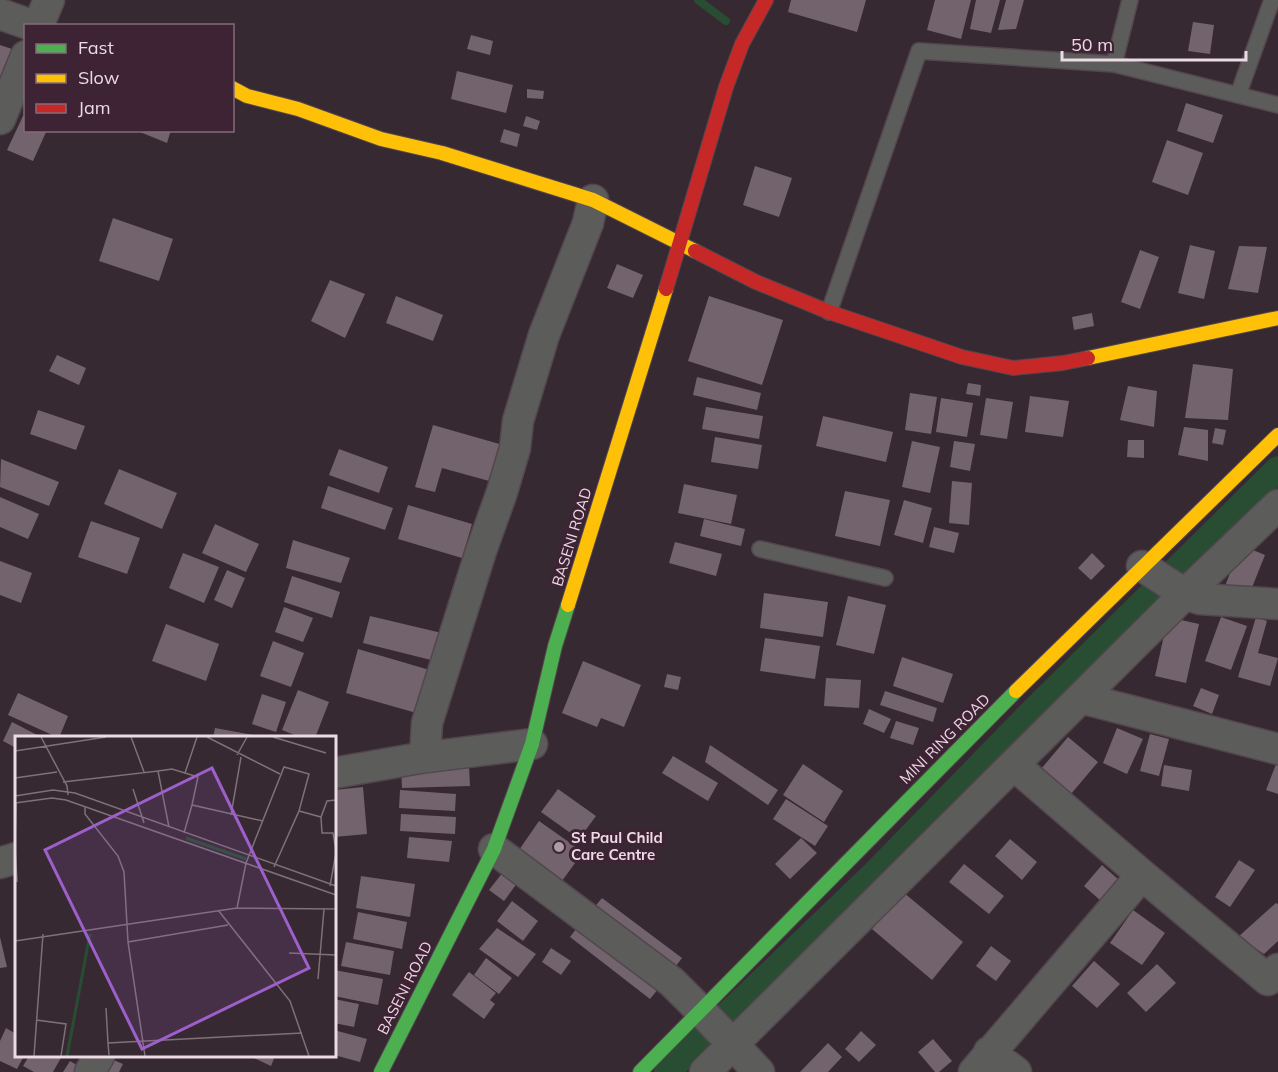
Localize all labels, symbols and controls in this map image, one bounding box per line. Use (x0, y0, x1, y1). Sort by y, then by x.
legend (24, 24, 234, 132)
scale bar (1062, 24, 1246, 62)
text: 50 m (1071, 33, 1113, 56)
text: Fast (78, 36, 114, 59)
text: Slow (78, 66, 120, 89)
text: Jam (78, 96, 111, 119)
street label: BASENI ROAD (548, 485, 596, 588)
street label: MINI RING ROAD (895, 689, 994, 788)
inset map (15, 736, 336, 1057)
place label: St Paul Child Care Centre (571, 828, 663, 864)
marker: St Paul Child Care Centre (552, 840, 566, 854)
street label: BASENI ROAD (373, 938, 436, 1038)

